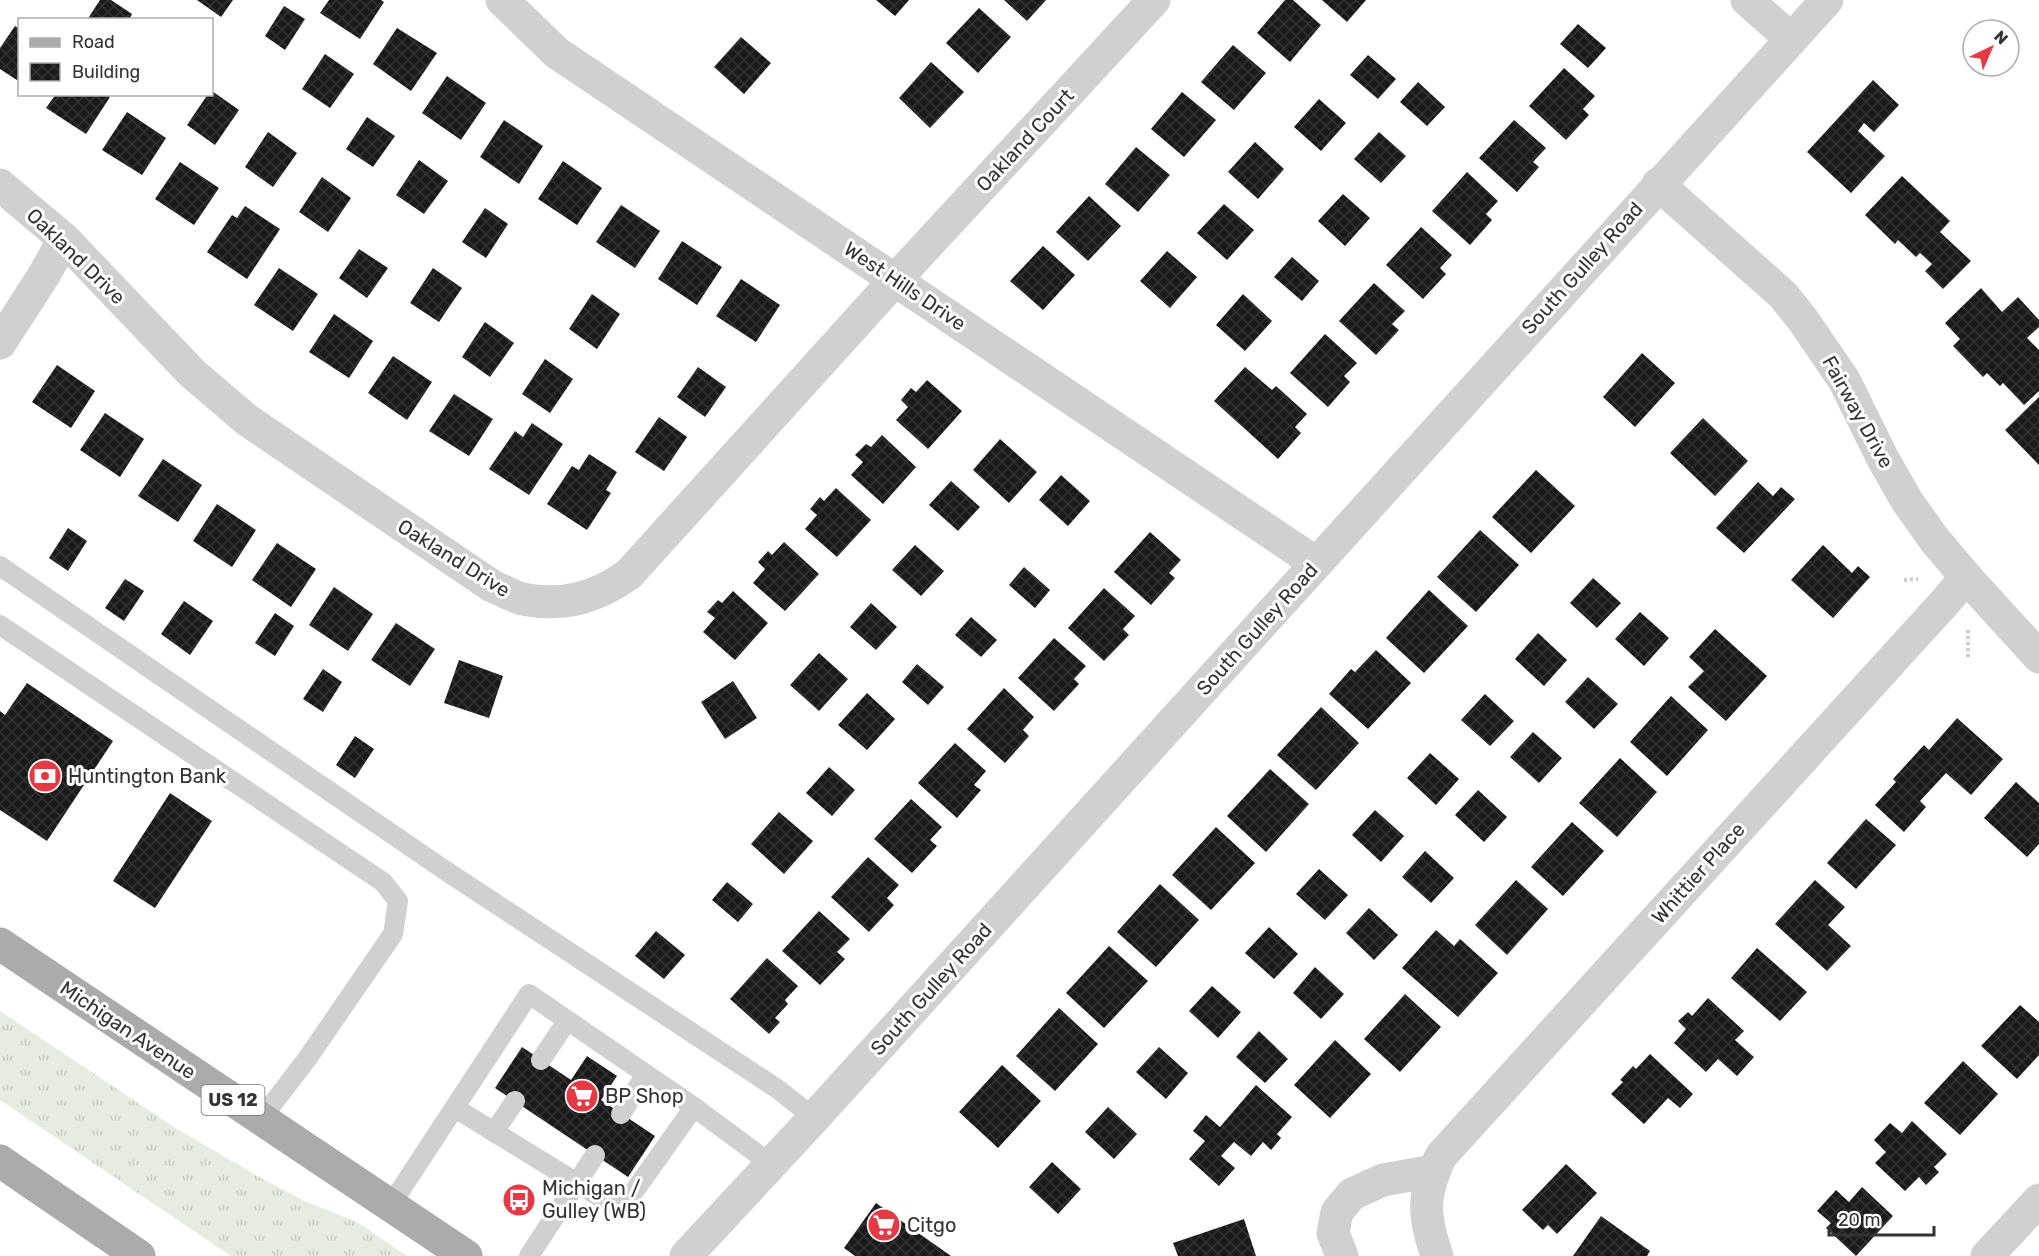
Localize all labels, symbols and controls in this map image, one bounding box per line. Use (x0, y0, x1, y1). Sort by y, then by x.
legend (18, 18, 213, 96)
north arrow (1961, 18, 2021, 78)
text: N (1990, 27, 2012, 48)
text: Road (72, 31, 115, 53)
text: Building (72, 61, 140, 83)
street label: Oakland Court (971, 83, 1079, 196)
street label: South Gulley Road (1516, 197, 1648, 339)
street label: Oakland Drive (22, 203, 130, 309)
street label: West Hills Drive (840, 236, 970, 336)
street label: Fairway Drive (1817, 352, 1899, 472)
street label: Oakland Drive (393, 514, 515, 602)
street label: South Gulley Road (1191, 558, 1323, 700)
bank icon: Huntington Bank (27, 758, 63, 794)
place label: Huntington Bank (68, 764, 227, 788)
street label: Whittier Place (1646, 818, 1750, 928)
street label: South Gulley Road (865, 918, 997, 1060)
street label: Michigan Avenue (56, 976, 200, 1084)
supermarket icon: BP Shop (564, 1078, 600, 1114)
place label: BP Shop (605, 1084, 684, 1108)
road number: US 12 (202, 1085, 264, 1115)
place label: Michigan / Gulley (WB) (542, 1176, 646, 1223)
bus stop icon: Michigan / Gulley (WB) (501, 1182, 537, 1218)
scale bar (1829, 1199, 1934, 1237)
supermarket icon: Citgo (866, 1207, 902, 1243)
text: 20 m (1838, 1209, 1880, 1231)
place label: Citgo (907, 1213, 956, 1237)

